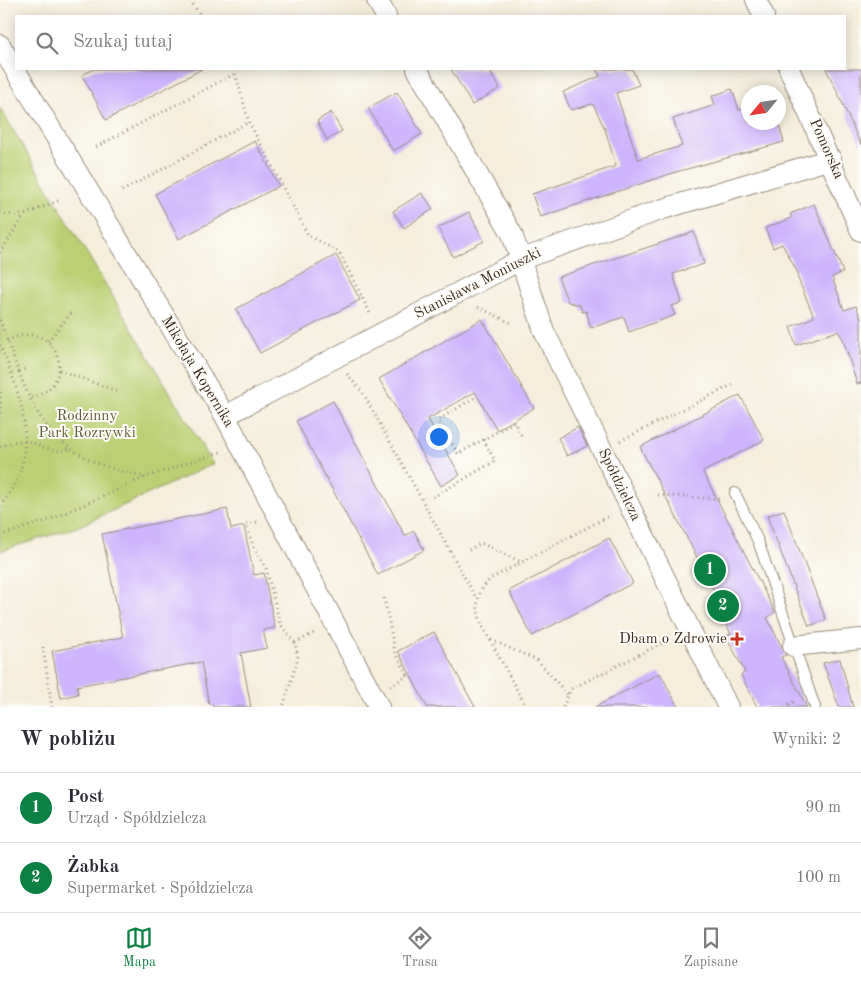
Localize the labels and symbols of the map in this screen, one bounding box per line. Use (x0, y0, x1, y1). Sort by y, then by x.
north arrow (741, 85, 786, 130)
street label: Pomorska (806, 117, 846, 182)
street label: Stanisława Moniuszki (412, 246, 544, 322)
street label: Mikołaja Kopernika (158, 314, 236, 431)
park label: Rodzinny Park Rozrywki (38, 409, 136, 441)
your location (426, 424, 452, 450)
street label: Spółdzielcza (595, 446, 643, 524)
pin: 1 (694, 551, 726, 589)
pin: 2 (707, 587, 739, 625)
place label: Dbam o Zdrowie (619, 632, 727, 647)
marker: Dbam o Zdrowie (731, 633, 743, 645)

